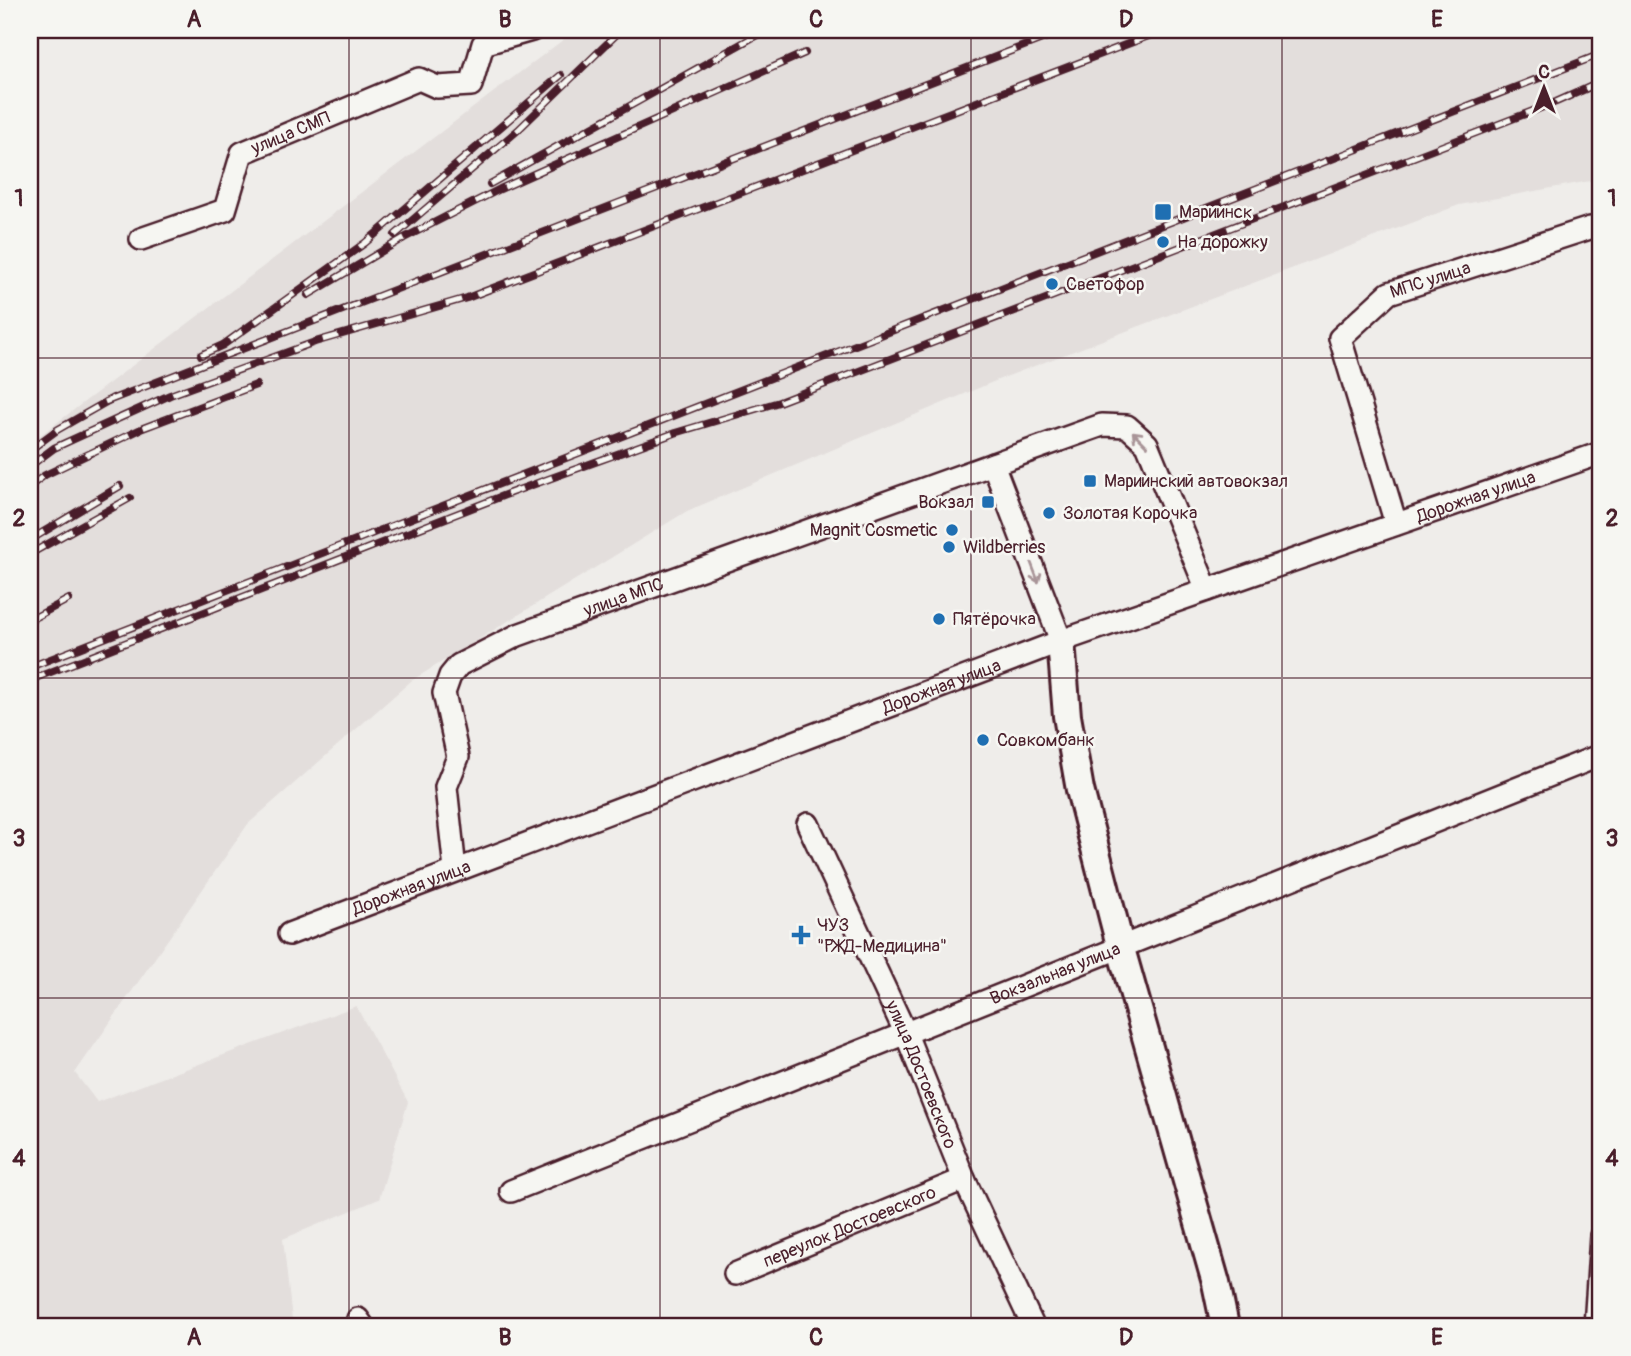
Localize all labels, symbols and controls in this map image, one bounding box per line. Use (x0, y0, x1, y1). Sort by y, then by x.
text: A (187, 5, 202, 34)
text: B (498, 5, 512, 34)
text: C (809, 5, 823, 34)
text: D (1119, 5, 1133, 34)
text: E (1431, 5, 1443, 34)
north arrow (1508, 52, 1578, 122)
text: С (1538, 60, 1550, 84)
street label: улица СМП (247, 106, 334, 160)
text: 1 (15, 184, 24, 213)
text: 1 (1608, 184, 1617, 213)
place label: Мариинск (1179, 201, 1252, 224)
marker: Мариинск (1153, 202, 1173, 222)
place label: На дорожку (1177, 231, 1268, 254)
marker: На дорожку (1155, 234, 1171, 250)
street label: МПС улица (1387, 256, 1474, 304)
place label: Светофор (1066, 273, 1144, 296)
marker: Светофор (1044, 276, 1060, 292)
one-way arrow (1132, 430, 1149, 447)
street label: Дорожная улица (1412, 466, 1539, 529)
place label: Мариинский автовокзал (1104, 470, 1288, 493)
marker: Мариинский автовокзал (1082, 473, 1098, 489)
place label: Вокзал (918, 491, 974, 514)
marker: Вокзал (980, 494, 996, 510)
place label: Золотая Корочка (1063, 502, 1197, 525)
text: 2 (13, 504, 26, 533)
text: 2 (1606, 504, 1619, 533)
marker: Золотая Корочка (1041, 505, 1057, 521)
place label: Magnit Cosmetic (810, 519, 938, 542)
marker: Magnit Cosmetic (944, 522, 960, 538)
place label: Wildberries (963, 536, 1045, 559)
marker: Wildberries (941, 539, 957, 555)
one-way arrow (1030, 562, 1043, 584)
street label: улица МПС (580, 572, 667, 623)
place label: Пятёрочка (953, 608, 1036, 631)
marker: Пятёрочка (931, 611, 947, 627)
street label: Дорожная улица (878, 654, 1004, 720)
place label: Совкомбанк (997, 729, 1094, 752)
marker: Совкомбанк (975, 732, 991, 748)
text: 3 (13, 824, 25, 853)
text: 3 (1606, 824, 1618, 853)
street label: Дорожная улица (348, 855, 474, 921)
place label: ЧУЗ "РЖД-Медицина" (817, 914, 947, 958)
marker: ЧУЗ "РЖД-Медицина" (791, 925, 811, 945)
street label: Вокзальная улица (987, 937, 1124, 1010)
street label: улица Достоевского (880, 996, 962, 1152)
text: 4 (12, 1144, 26, 1173)
text: 4 (1605, 1144, 1619, 1173)
street label: переулок Достоевского (760, 1181, 940, 1273)
text: A (187, 1323, 202, 1352)
text: B (498, 1323, 512, 1352)
text: C (809, 1323, 823, 1352)
text: D (1119, 1323, 1133, 1352)
text: E (1431, 1323, 1443, 1352)

